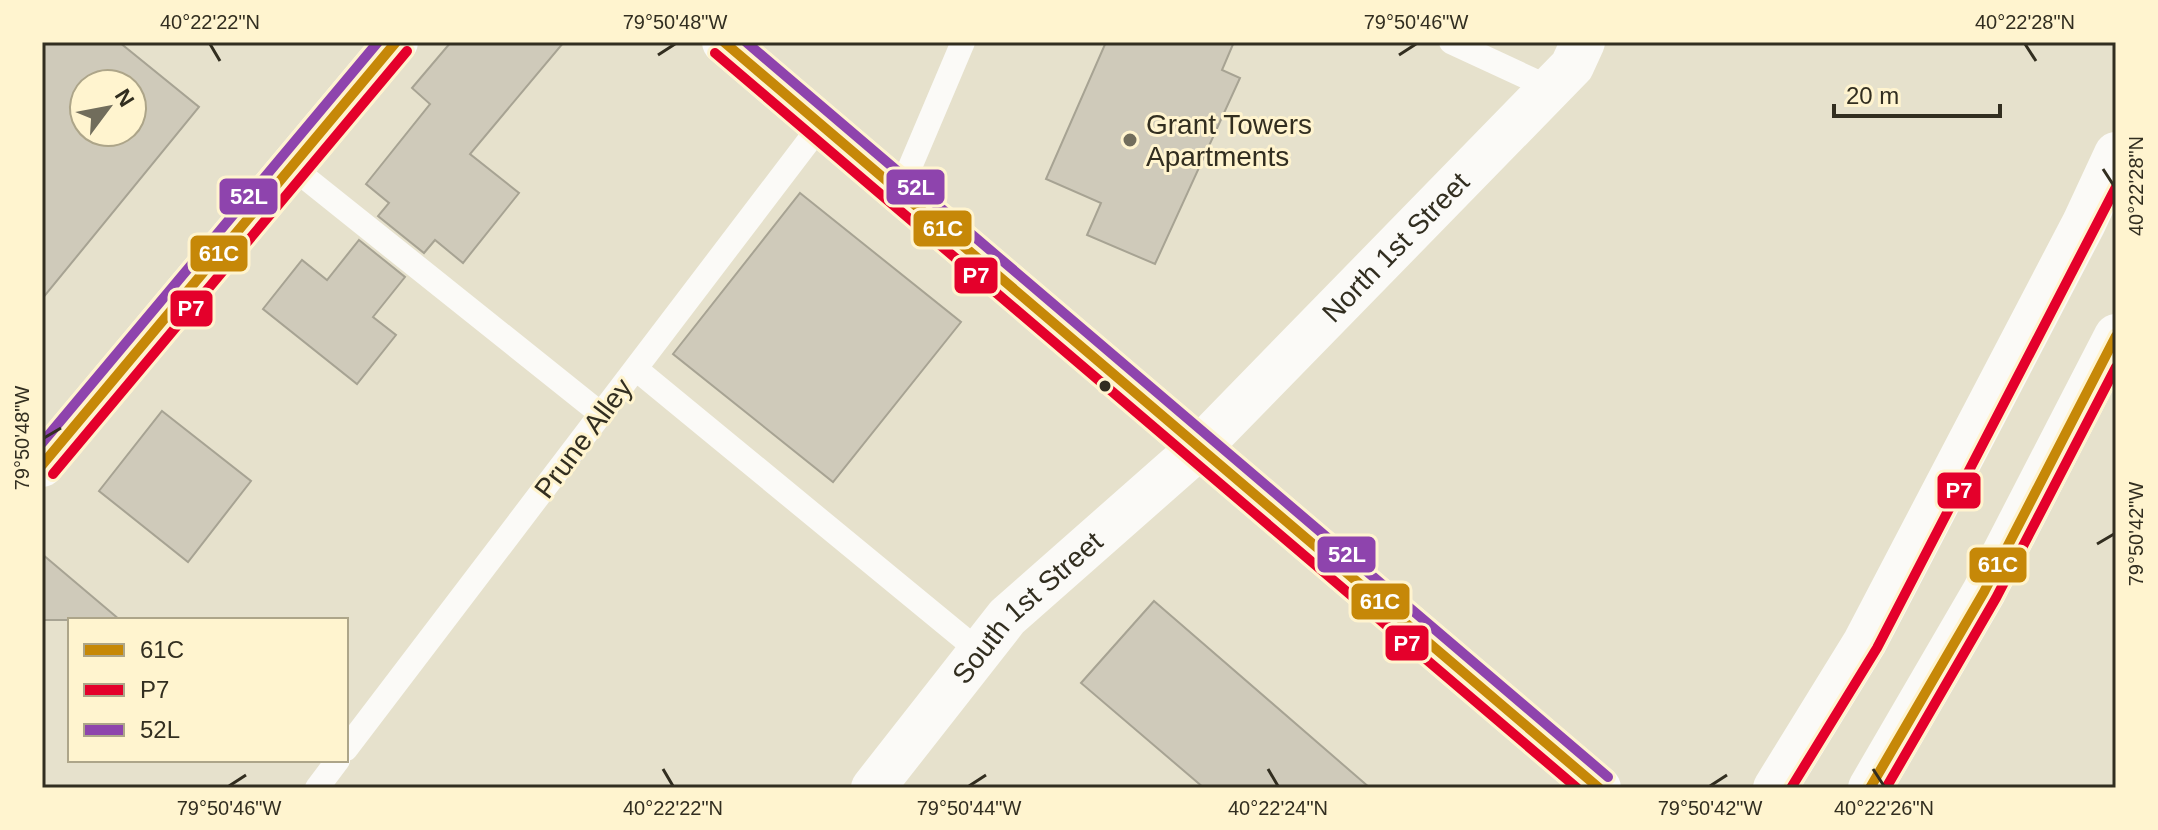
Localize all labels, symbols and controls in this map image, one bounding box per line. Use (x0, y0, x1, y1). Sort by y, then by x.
text: 40°22'22"N (160, 11, 260, 33)
text: 79°50'48"W (623, 11, 727, 33)
text: 79°50'46"W (1364, 11, 1468, 33)
text: 40°22'28"N (1975, 11, 2075, 33)
north arrow (68, 68, 148, 148)
scale bar (1834, 68, 2000, 118)
text: 20 m (1846, 82, 1899, 109)
text: N (110, 84, 139, 111)
place label: Grant Towers Apartments (1146, 109, 1312, 172)
marker: Grant Towers Apartments (1121, 131, 1139, 149)
text: 40°22'28"N (2125, 136, 2147, 236)
street label: North 1st Street (1316, 166, 1475, 328)
line badge: 52L (885, 168, 946, 206)
text: 52L (897, 175, 935, 200)
line badge: 52L (218, 177, 279, 216)
text: 52L (230, 184, 268, 209)
line badge: 61C (912, 209, 973, 248)
text: 61C (923, 216, 963, 241)
line badge: 61C (189, 234, 249, 273)
text: 61C (199, 241, 239, 266)
line badge: P7 (953, 256, 999, 295)
text: P7 (963, 263, 989, 288)
line badge: P7 (169, 289, 214, 328)
text: P7 (178, 296, 204, 321)
street label: Prune Alley (528, 372, 638, 504)
unlabelled marker (1097, 378, 1113, 394)
text: 79°50'48"W (11, 386, 33, 490)
line badge: P7 (1936, 471, 1982, 510)
text: P7 (1946, 478, 1972, 503)
text: 79°50'42"W (2125, 482, 2147, 586)
street label: South 1st Street (946, 525, 1109, 690)
line badge: 52L (1316, 535, 1377, 574)
text: 52L (1328, 542, 1366, 567)
line badge: 61C (1968, 546, 2028, 584)
text: 61C (1978, 552, 2018, 577)
line badge: 61C (1350, 582, 1411, 621)
text: 61C (1360, 589, 1400, 614)
legend (68, 618, 348, 762)
line badge: P7 (1384, 624, 1430, 662)
text: P7 (1394, 631, 1420, 656)
text: 61C (140, 636, 184, 663)
text: P7 (140, 676, 169, 703)
text: 52L (140, 716, 180, 743)
text: 79°50'46"W (177, 797, 281, 819)
text: 40°22'22"N (623, 797, 723, 819)
text: 79°50'44"W (917, 797, 1021, 819)
text: 40°22'24"N (1228, 797, 1328, 819)
text: 79°50'42"W (1658, 797, 1762, 819)
text: 40°22'26"N (1834, 797, 1934, 819)

